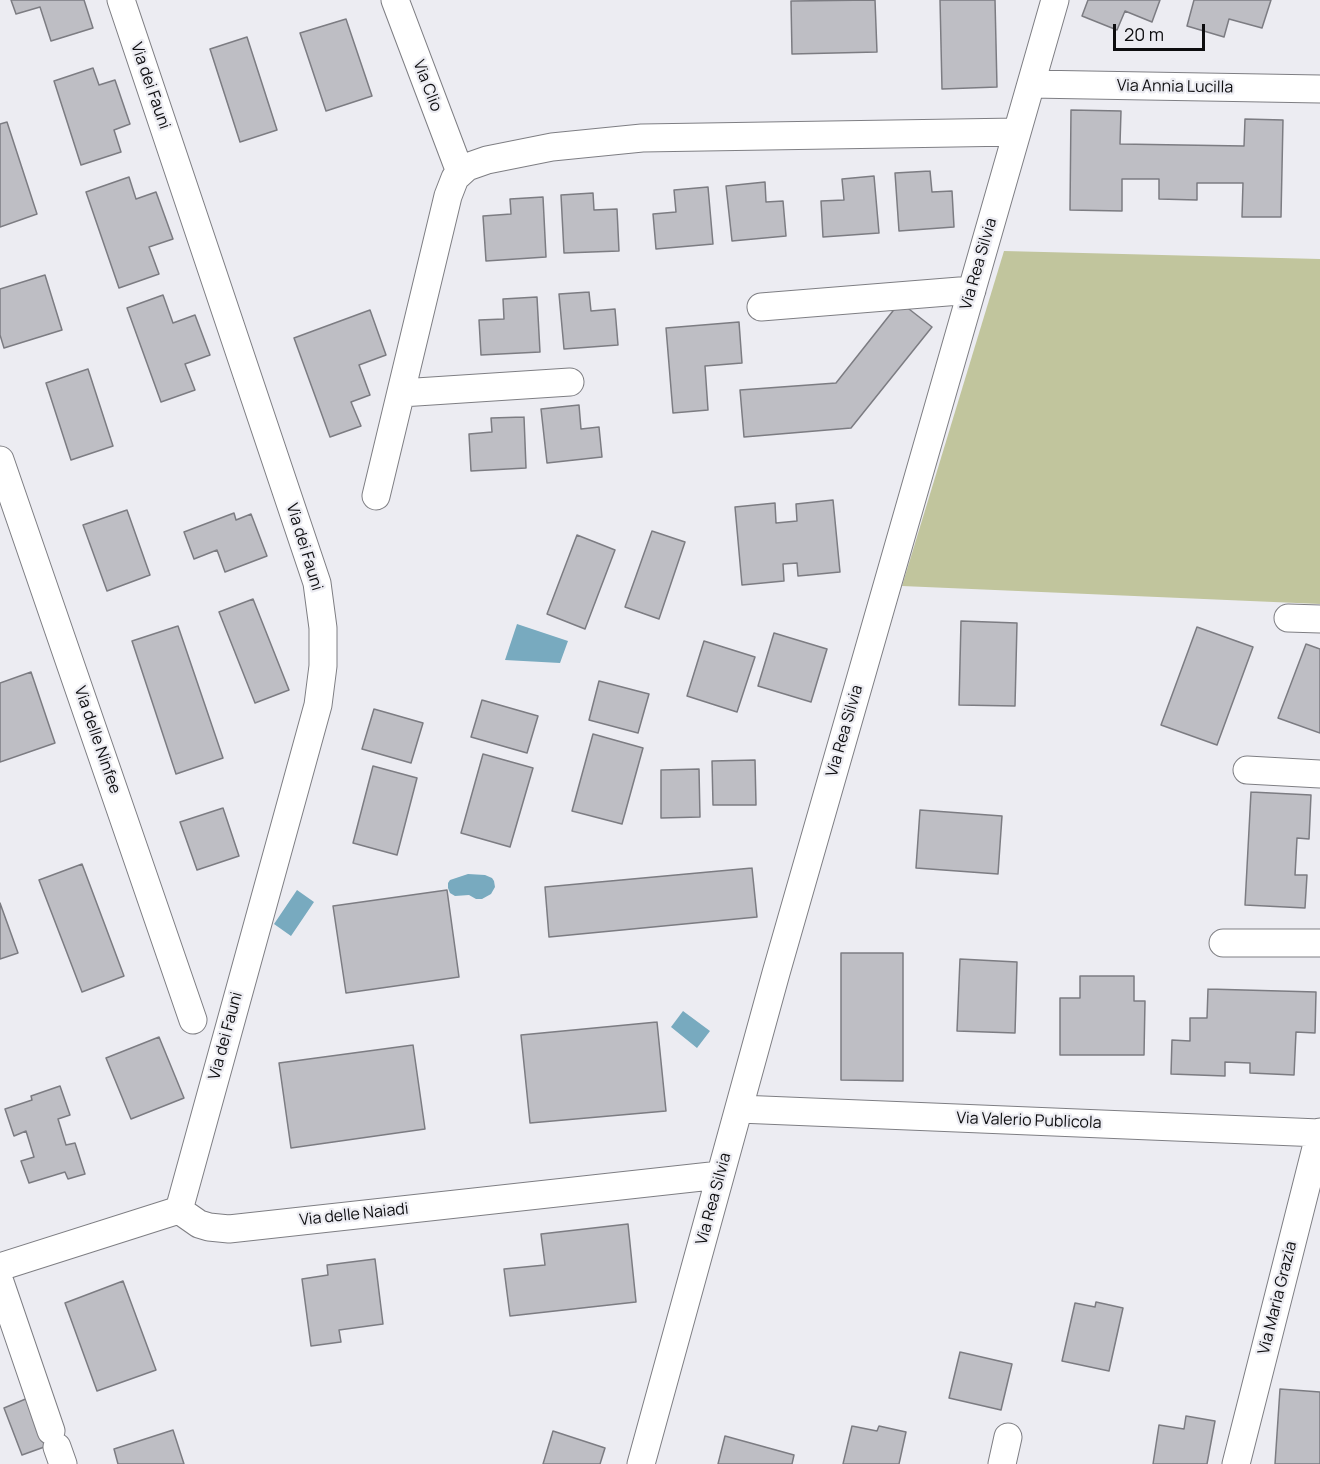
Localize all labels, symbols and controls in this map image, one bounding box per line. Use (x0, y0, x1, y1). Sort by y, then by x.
scale bar (1116, 12, 1208, 50)
text: 20 m (1124, 22, 1164, 46)
street label: Via dei Fauni (126, 40, 174, 132)
street label: Via Clio (408, 58, 446, 114)
street label: Via Annia Lucilla (1117, 76, 1233, 98)
street label: Via Rea Silvia (957, 216, 1001, 312)
street label: Via dei Fauni (282, 501, 326, 593)
street label: Via Rea Silvia (823, 683, 867, 779)
street label: Via delle Ninfee (70, 684, 124, 796)
street label: Via dei Fauni (205, 990, 247, 1082)
street label: Via Valerio Publicola (956, 1109, 1102, 1133)
street label: Via Rea Silvia (692, 1151, 736, 1247)
street label: Via delle Naiadi (298, 1200, 410, 1230)
street label: Via Maria Grazia (1255, 1239, 1301, 1357)

